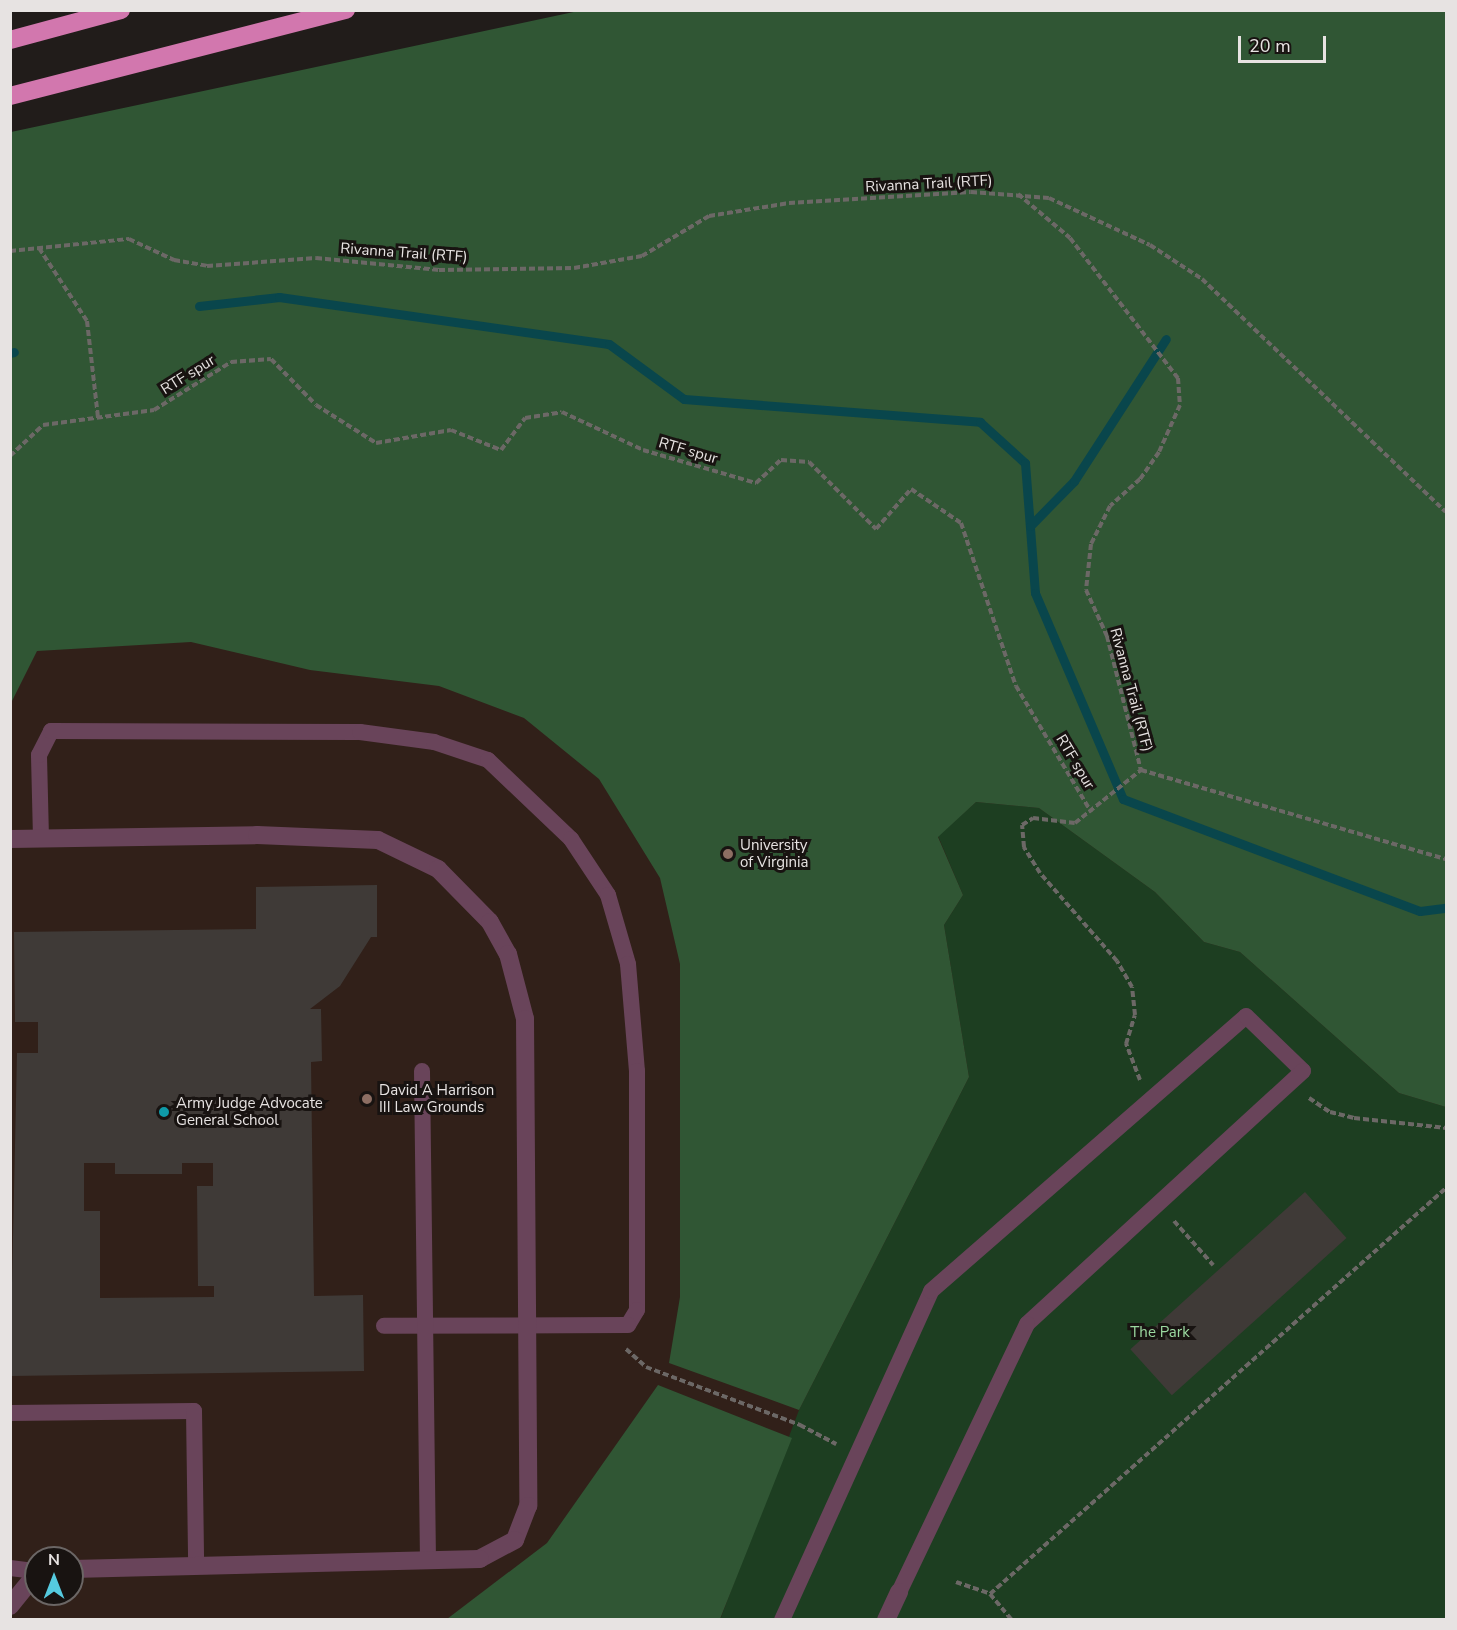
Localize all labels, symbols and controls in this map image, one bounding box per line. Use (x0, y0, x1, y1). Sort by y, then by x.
scale bar (1241, 24, 1330, 62)
text: 20 m (1249, 34, 1291, 58)
street label: Rivanna Trail (RTF) (865, 172, 993, 196)
street label: Rivanna Trail (RTF) (340, 240, 468, 266)
street label: RTF spur (158, 351, 218, 399)
street label: RTF spur (656, 434, 720, 468)
street label: Rivanna Trail (RTF) (1106, 626, 1156, 754)
street label: RTF spur (1052, 731, 1098, 793)
place label: University of Virginia (740, 836, 808, 871)
marker: University of Virginia (721, 847, 735, 861)
place label: David A Harrison III Law Grounds (379, 1081, 494, 1116)
marker: David A Harrison III Law Grounds (360, 1092, 374, 1106)
place label: Army Judge Advocate General School (176, 1094, 323, 1129)
marker: Army Judge Advocate General School (157, 1105, 171, 1119)
park label: The Park (1130, 1324, 1190, 1342)
north arrow (24, 1546, 84, 1606)
text: N (48, 1549, 60, 1571)

